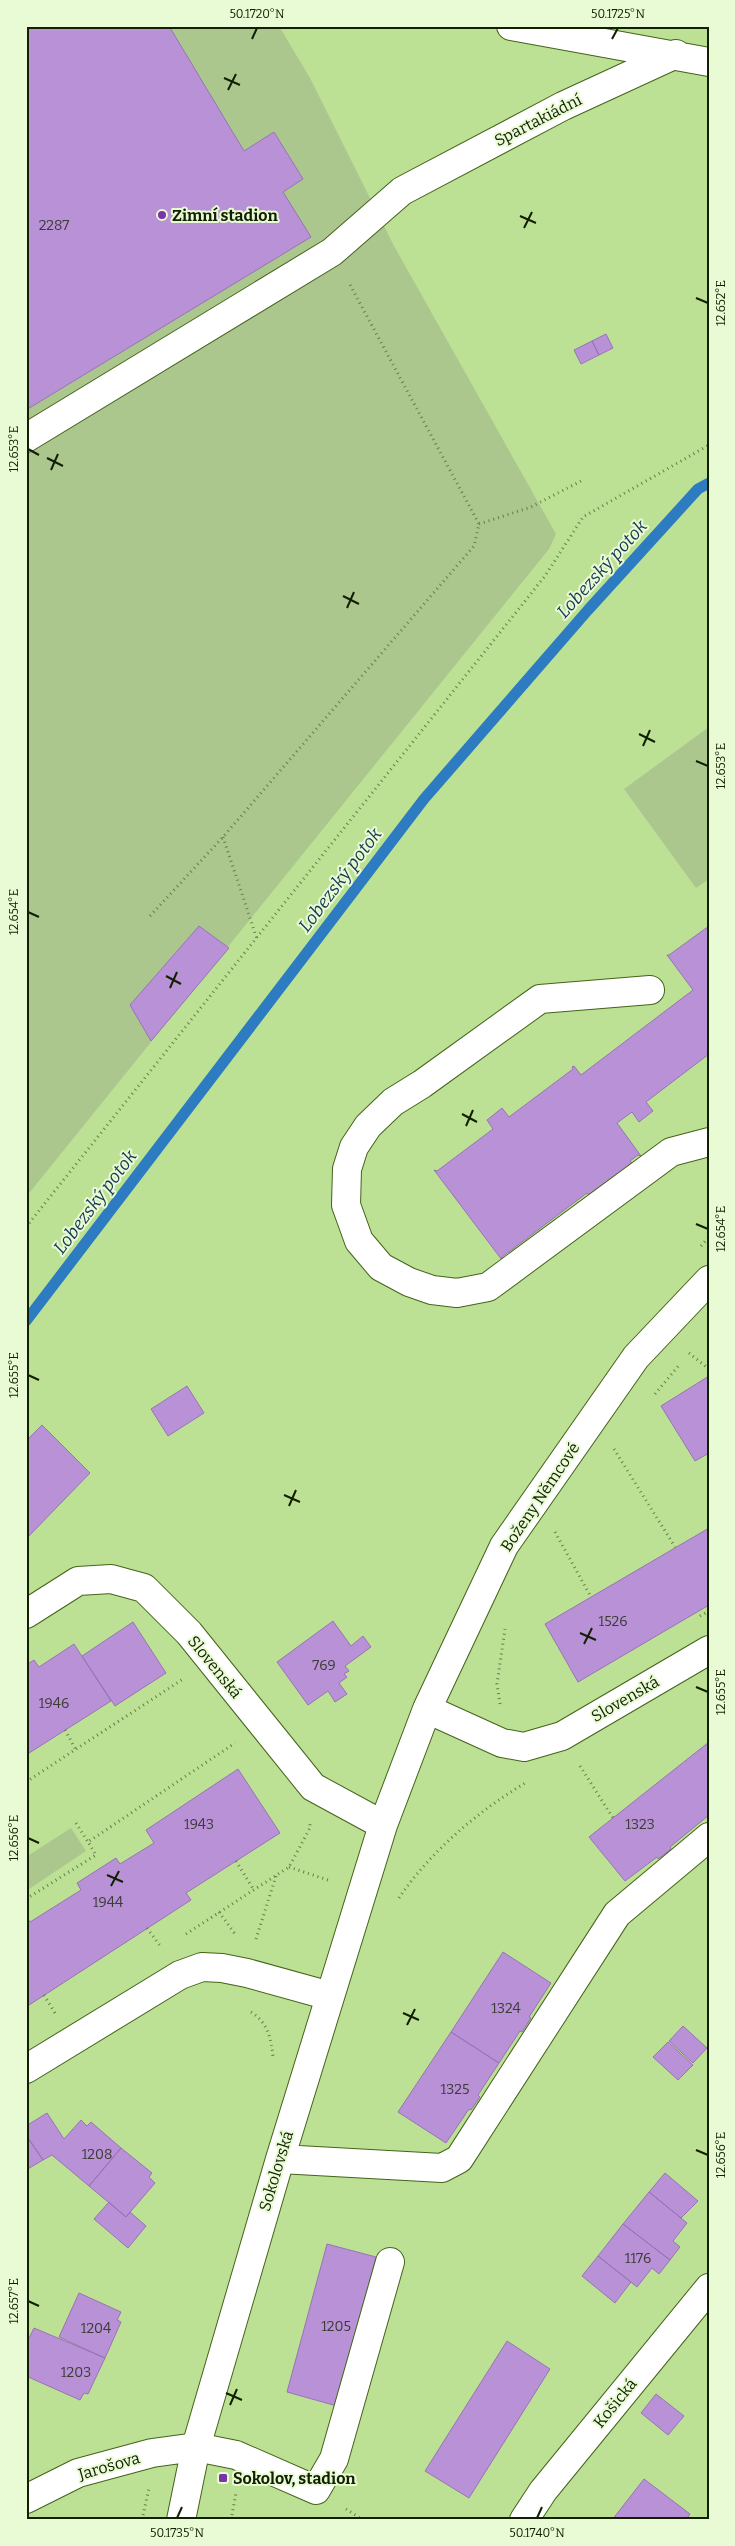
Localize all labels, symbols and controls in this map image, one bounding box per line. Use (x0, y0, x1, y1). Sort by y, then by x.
text: 50.1720°N (229, 7, 285, 21)
text: 50.1725°N (591, 7, 645, 21)
street label: Spartakiádní (491, 90, 585, 150)
place label: Zimní stadion (172, 206, 279, 225)
marker: Zimní stadion (156, 209, 168, 221)
house number: 2287 (39, 217, 69, 234)
text: 12.652°E (714, 280, 728, 326)
text: 12.653°E (7, 426, 21, 472)
water label: Lobezský potok (552, 515, 652, 623)
text: 12.653°E (714, 743, 728, 789)
water label: Lobezský potok (294, 823, 386, 936)
text: 12.654°E (7, 889, 21, 935)
water label: Lobezský potok (49, 1145, 141, 1258)
text: 12.654°E (714, 1206, 728, 1252)
text: 12.655°E (7, 1352, 21, 1398)
street label: Boženy Němcové (497, 1439, 583, 1555)
house number: 1526 (599, 1613, 627, 1630)
street label: Slovenská (184, 1632, 246, 1702)
house number: 769 (312, 1657, 336, 1674)
text: 12.655°E (714, 1669, 728, 1715)
street label: Slovenská (588, 1672, 662, 1726)
house number: 1946 (39, 1695, 69, 1712)
text: 12.656°E (7, 1815, 21, 1861)
house number: 1943 (184, 1816, 214, 1833)
house number: 1323 (625, 1816, 655, 1833)
house number: 1944 (93, 1894, 123, 1911)
house number: 1324 (491, 2000, 521, 2017)
house number: 1325 (441, 2081, 469, 2098)
street label: Sokolovská (255, 2128, 297, 2213)
text: 12.656°E (714, 2132, 728, 2178)
house number: 1208 (82, 2146, 112, 2163)
house number: 1176 (625, 2250, 651, 2267)
text: 12.657°E (7, 2278, 21, 2324)
house number: 1205 (321, 2318, 351, 2335)
house number: 1204 (81, 2320, 111, 2337)
house number: 1203 (61, 2364, 91, 2381)
street label: Košická (589, 2374, 641, 2431)
street label: Jarošova (75, 2448, 142, 2484)
place label: Sokolov, stadion (233, 2469, 356, 2488)
marker: Sokolov, stadion (217, 2472, 229, 2484)
text: 50.1735°N (150, 2526, 204, 2540)
text: 50.1740°N (509, 2526, 565, 2540)

